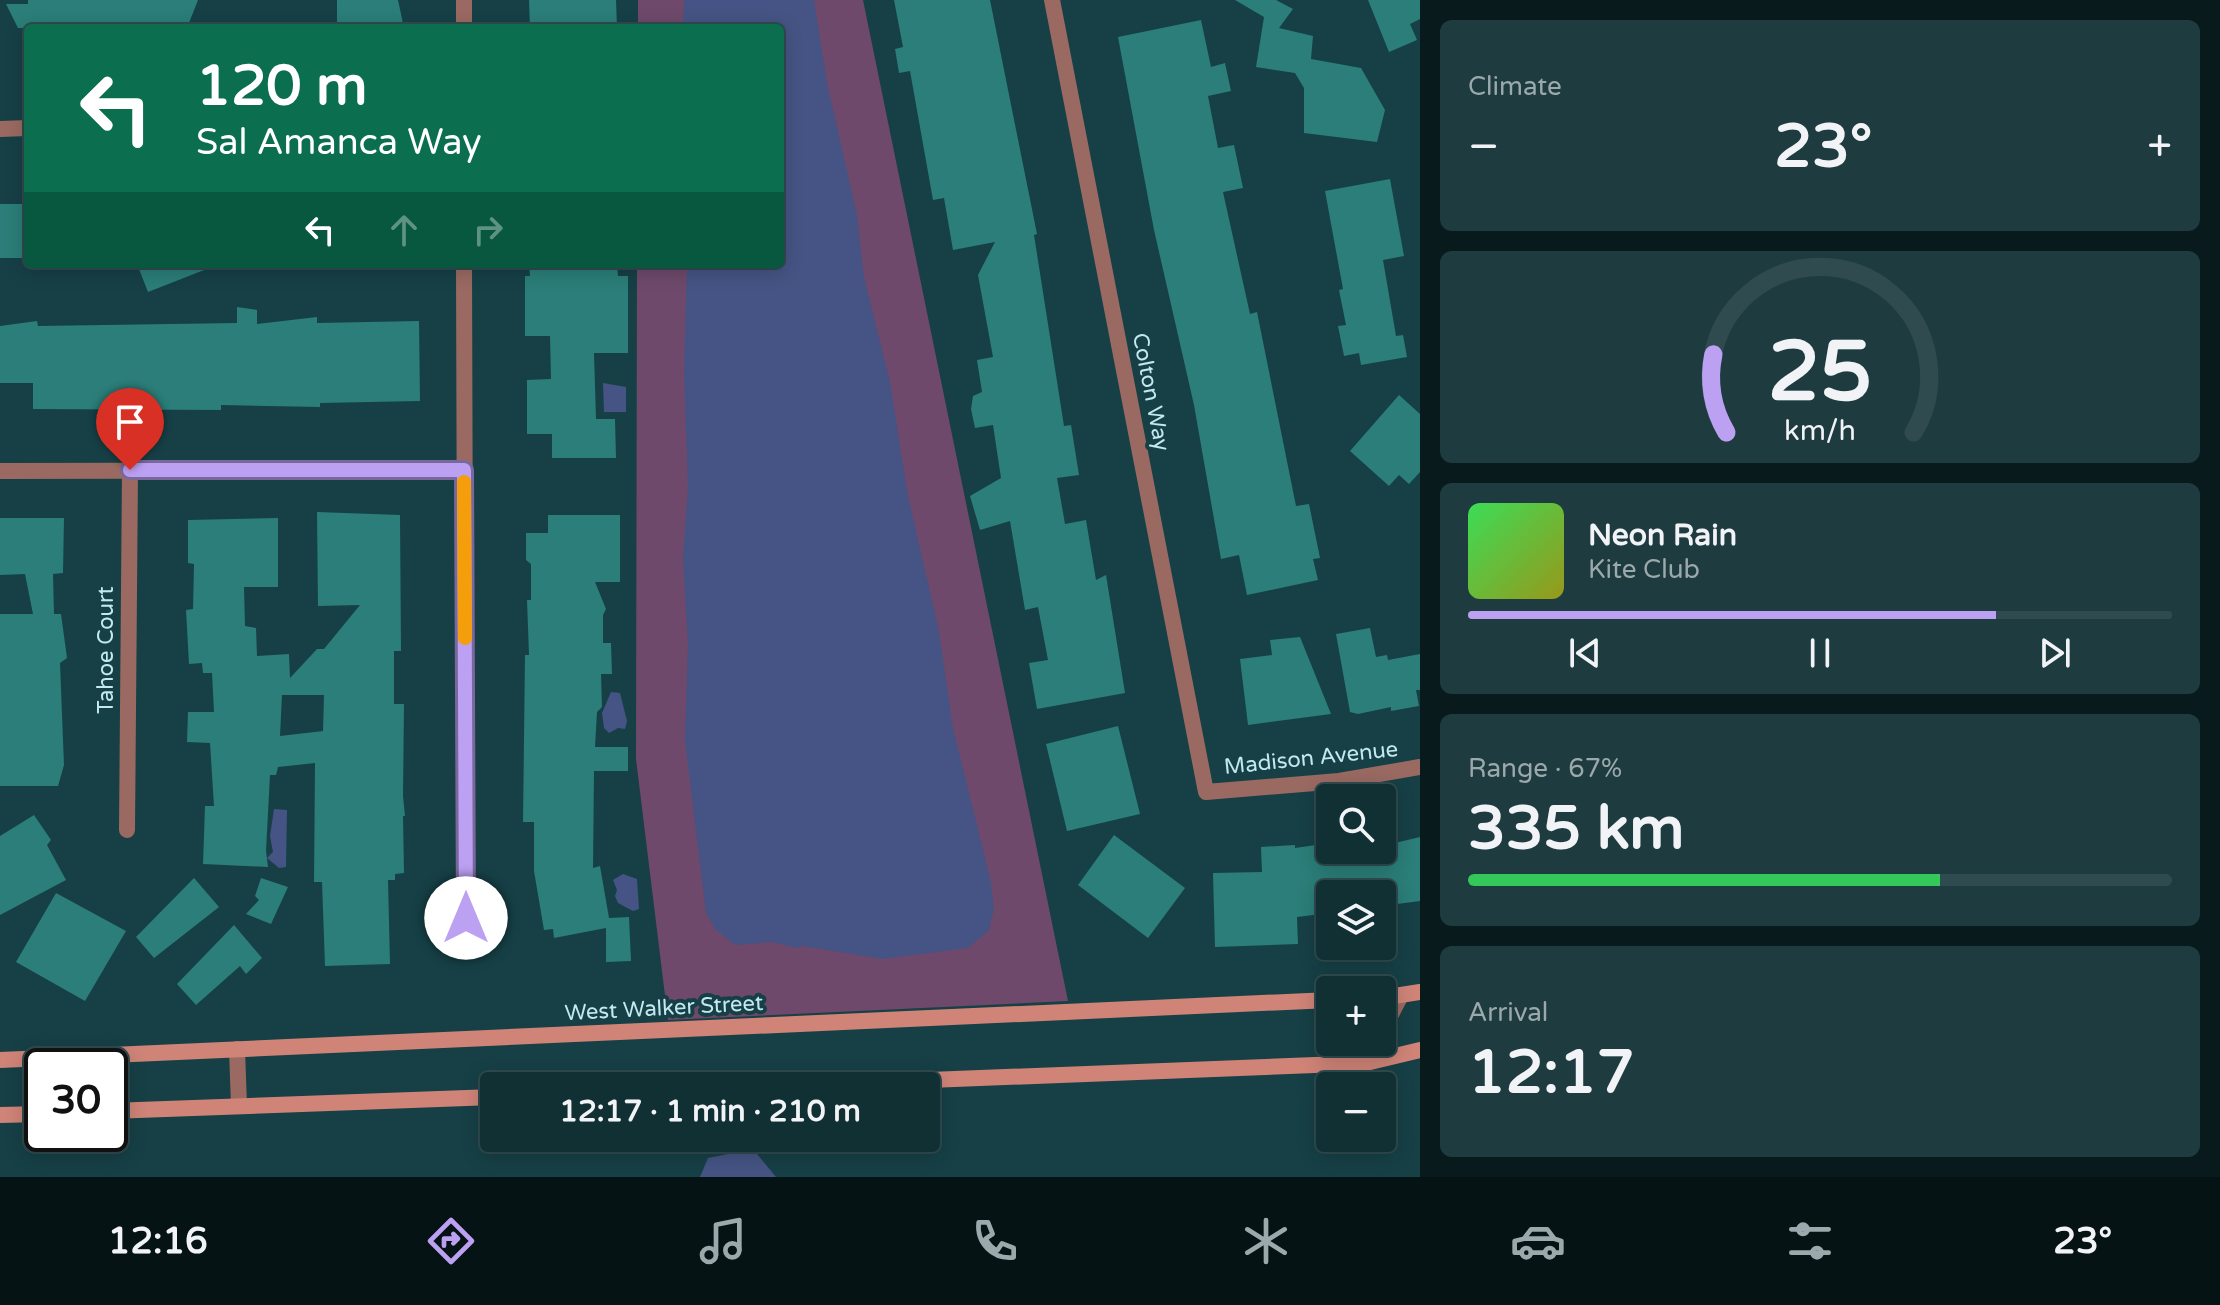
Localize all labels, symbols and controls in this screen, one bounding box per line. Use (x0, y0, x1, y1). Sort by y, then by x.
text: 120 m (196, 53, 367, 120)
icon: left (64, 56, 168, 160)
text: Climate (1468, 71, 1562, 102)
text: 23° (1774, 111, 1872, 183)
text: Sal Amanca Way (196, 121, 482, 164)
text: − (1468, 121, 1499, 174)
text: + (2147, 121, 2172, 174)
icon: left (298, 208, 342, 252)
icon: ahead (382, 208, 426, 252)
icon: right (466, 208, 510, 252)
text: 25 (1768, 323, 1872, 423)
street label: Colton Way (1127, 331, 1175, 453)
pin (96, 388, 164, 470)
icon: arrive (108, 400, 152, 444)
text: km/h (1784, 414, 1856, 448)
text: Neon Rain (1588, 517, 1737, 554)
text: Kite Club (1588, 554, 1700, 585)
street label: Tahoe Court (93, 586, 119, 714)
icon: previous (1563, 631, 1607, 675)
icon: pause (1798, 631, 1842, 675)
icon: next (2033, 631, 2077, 675)
street label: Madison Avenue (1223, 736, 1399, 780)
text: Range · 67% (1468, 753, 1622, 784)
map controls (1316, 784, 1396, 1152)
button: search (1316, 784, 1396, 864)
text: 335 km (1468, 793, 1684, 865)
position arrow (424, 876, 508, 960)
button: layers (1316, 880, 1396, 960)
button: + (1316, 976, 1396, 1056)
street label: West Walker Street (564, 990, 764, 1026)
text: Arrival (1468, 997, 1548, 1028)
text: 12:17 (1468, 1037, 1634, 1109)
speed limit sign: 30 (24, 1048, 128, 1152)
button: − (1316, 1072, 1396, 1152)
text: 12:17 · 1 min · 210 m (559, 1093, 861, 1130)
icon: directions (423, 1213, 479, 1269)
icon: music (695, 1213, 751, 1269)
icon: phone (967, 1213, 1023, 1269)
icon: climate (1238, 1213, 1294, 1269)
icon: car (1510, 1213, 1566, 1269)
icon: filters (1782, 1213, 1838, 1269)
text: 12:16 (108, 1220, 208, 1263)
text: 23° (2053, 1220, 2112, 1263)

